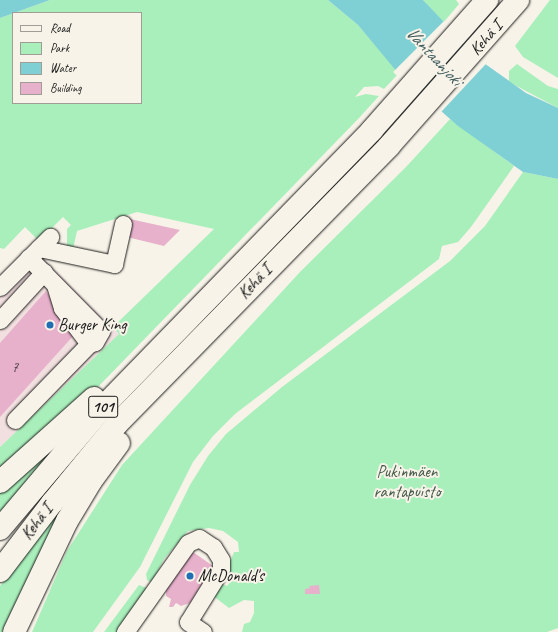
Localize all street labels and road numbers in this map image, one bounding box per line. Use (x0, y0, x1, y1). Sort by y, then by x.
street label: Kehä I (465, 16, 507, 60)
street label: Kehä I (234, 261, 276, 303)
road number: 101 (88, 393, 118, 421)
street label: Kehä I (17, 500, 57, 544)

